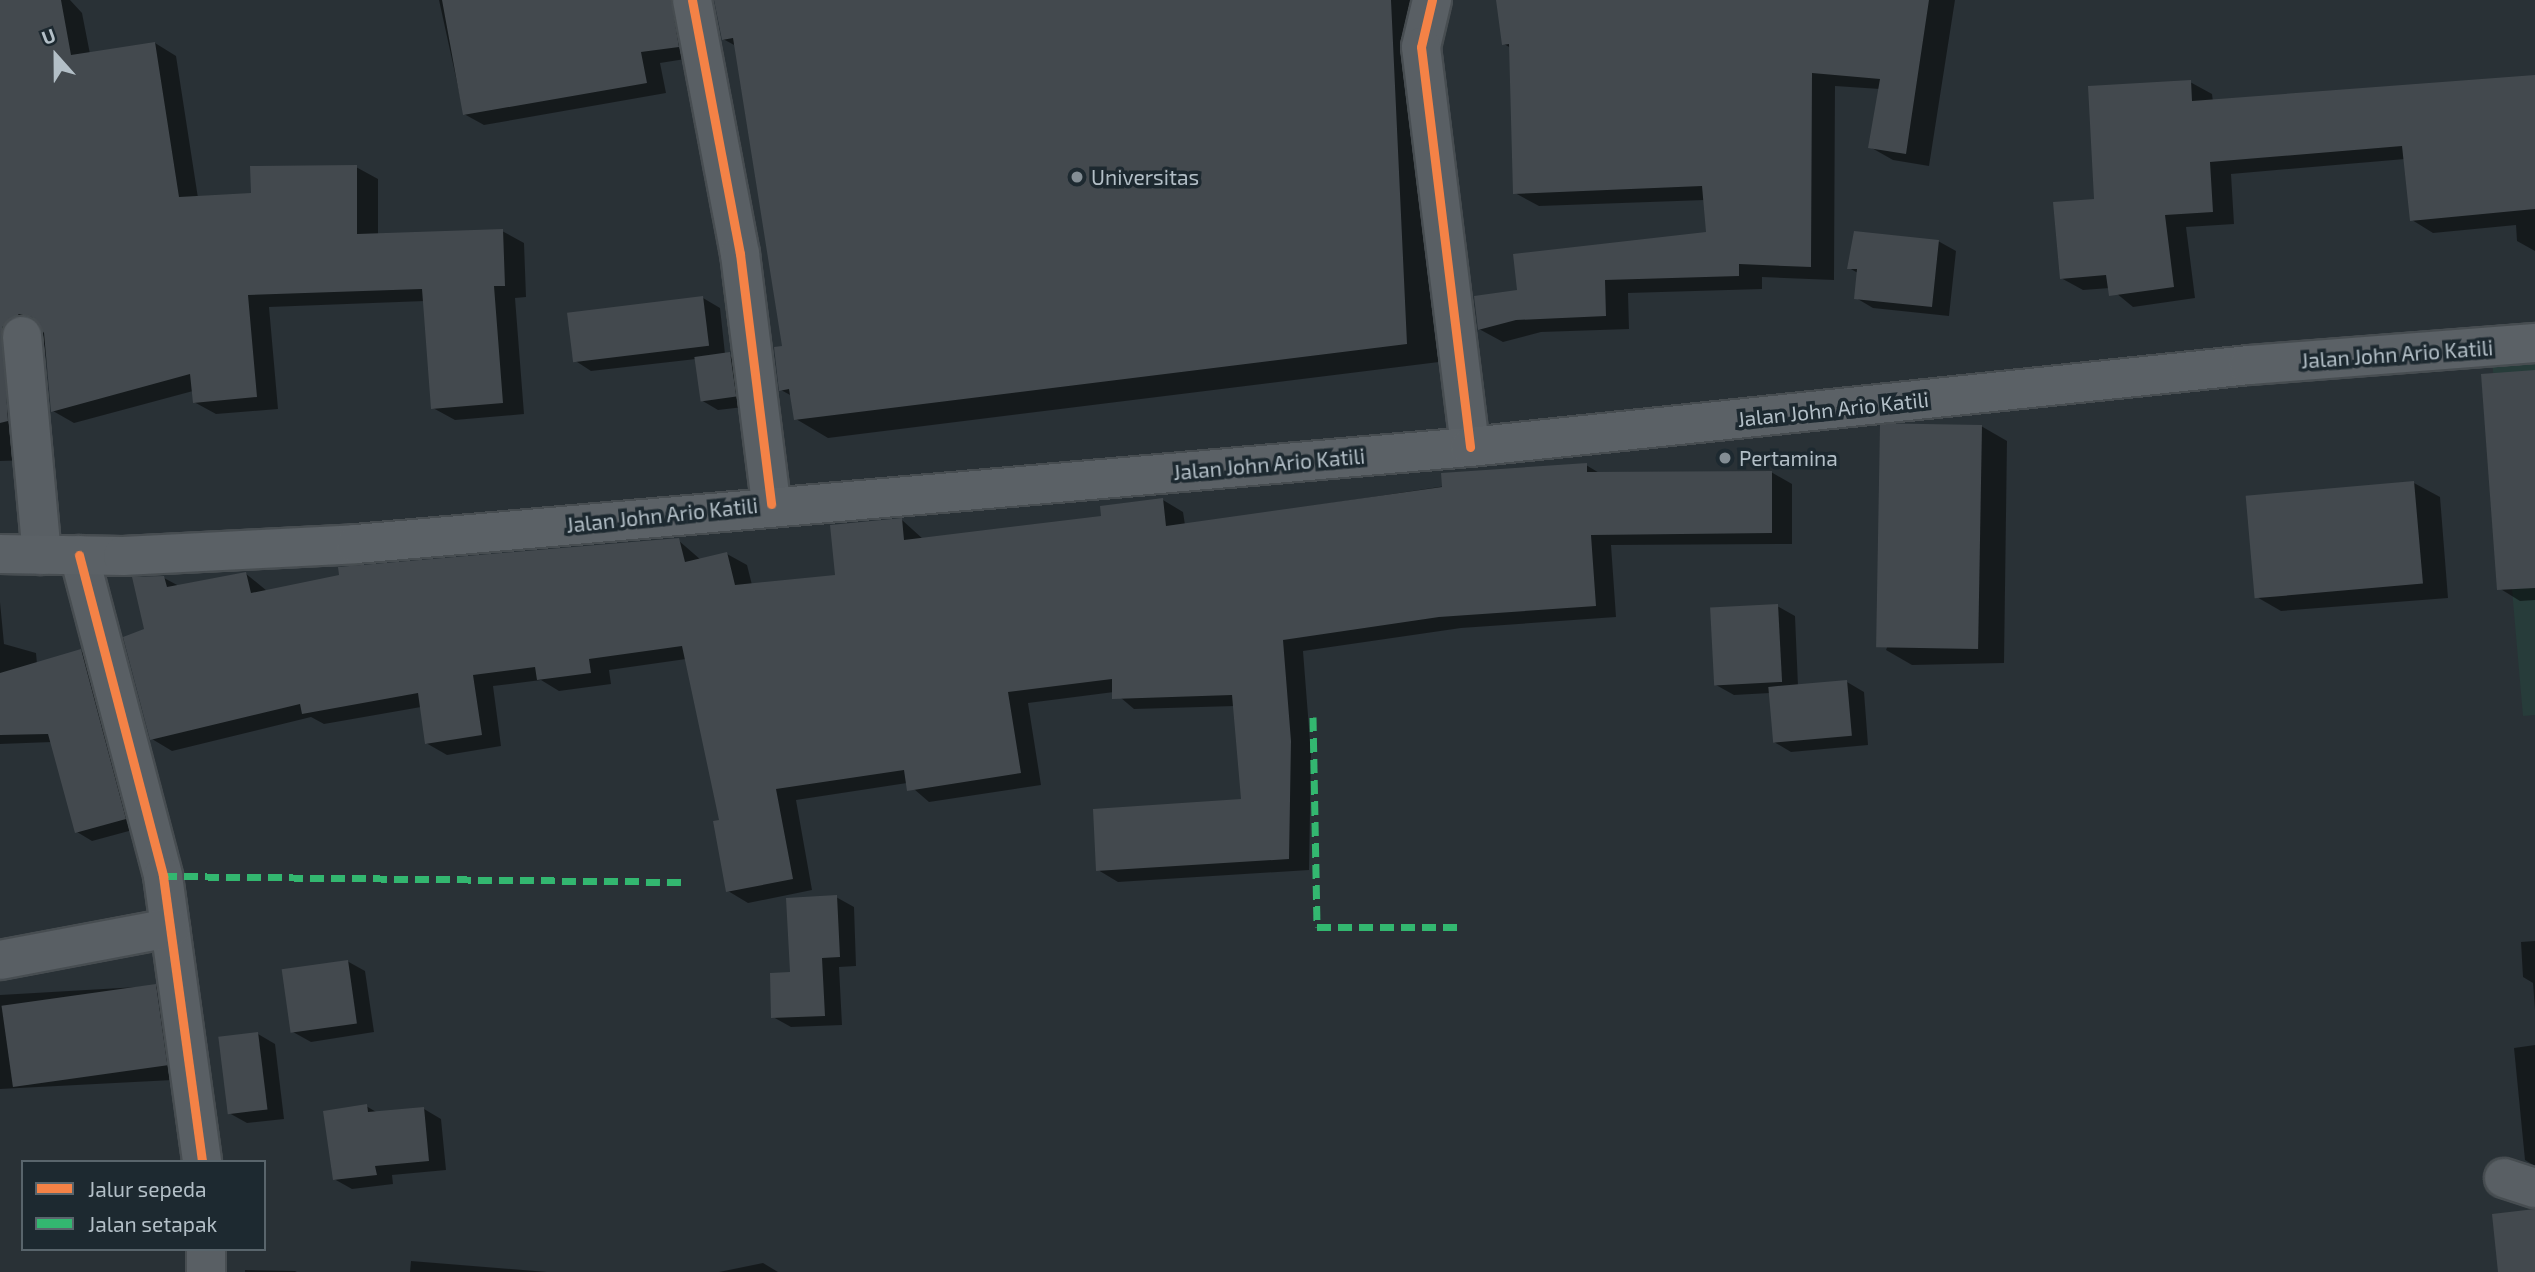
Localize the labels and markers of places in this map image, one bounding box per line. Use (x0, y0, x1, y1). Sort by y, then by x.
place label: Universitas (1091, 164, 1199, 190)
marker: Universitas (1069, 169, 1085, 185)
place label: Pertamina (1739, 445, 1838, 471)
marker: Pertamina (1717, 450, 1733, 466)

